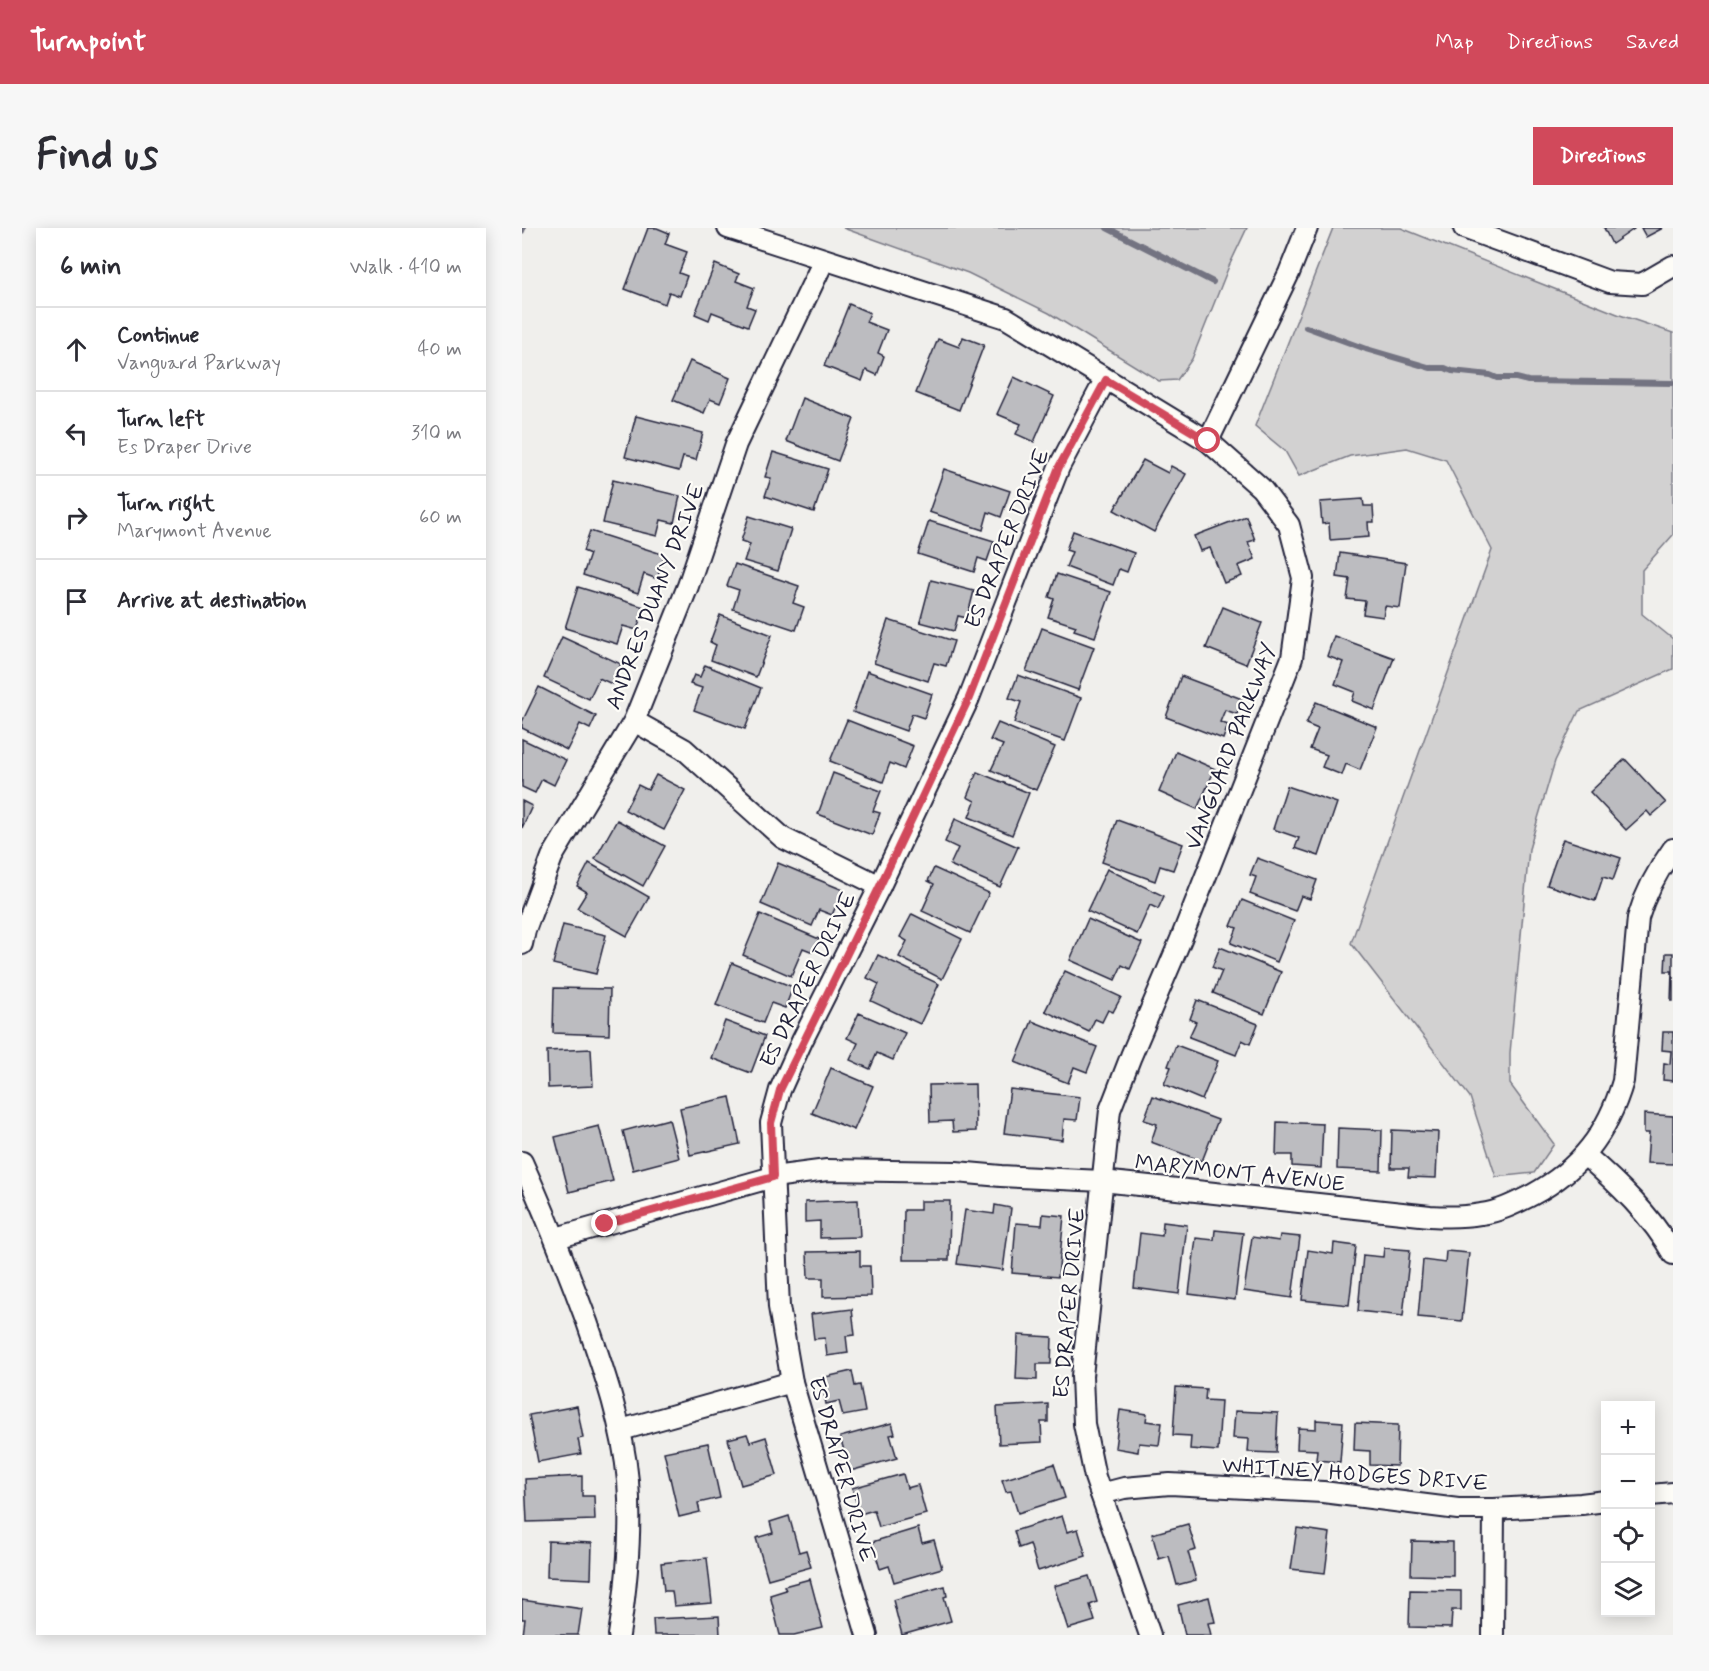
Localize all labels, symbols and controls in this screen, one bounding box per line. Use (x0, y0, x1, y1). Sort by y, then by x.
text: Turnpoint (30, 24, 146, 61)
text: Map (1435, 28, 1474, 56)
text: Directions (1507, 28, 1593, 56)
text: Saved (1626, 28, 1679, 56)
button: Directions (1533, 127, 1673, 185)
text: Find us (36, 129, 158, 184)
text: 6 min (60, 250, 122, 284)
text: Walk · 410 m (350, 254, 462, 281)
text: Continue (117, 322, 199, 350)
icon: ahead (60, 333, 93, 366)
text: 40 m (418, 336, 462, 363)
text: Vanguard Parkway (117, 350, 281, 377)
text: Turn left (117, 406, 205, 434)
icon: left (60, 417, 93, 450)
text: 310 m (411, 420, 462, 447)
route start (1194, 427, 1220, 453)
text: Es Draper Drive (117, 434, 252, 461)
street label: ES DRAPER DRIVE (959, 445, 1057, 633)
street label: ANDRES DUANY DRIVE (600, 480, 712, 714)
text: Turn right (117, 490, 215, 518)
icon: right (60, 501, 93, 534)
text: 60 m (419, 504, 462, 531)
text: Marymont Avenue (117, 518, 272, 545)
icon: arrive (60, 585, 93, 618)
text: Arrive at destination (117, 587, 307, 615)
street label: VANGUARD PARKWAY (1179, 639, 1284, 854)
street label: ES DRAPER DRIVE (754, 888, 863, 1072)
street label: MARYMONT AVENUE (1133, 1149, 1346, 1199)
street label: ES DRAPER DRIVE (1048, 1207, 1092, 1400)
route end (591, 1210, 617, 1236)
street label: ES DRAPER DRIVE (801, 1374, 881, 1565)
map controls (1601, 1401, 1655, 1617)
button: + (1601, 1401, 1655, 1455)
street label: WHITNEY HODGES DRIVE (1221, 1452, 1489, 1498)
button: − (1601, 1455, 1655, 1509)
button: locate (1601, 1509, 1655, 1563)
button: layers (1601, 1563, 1655, 1617)

